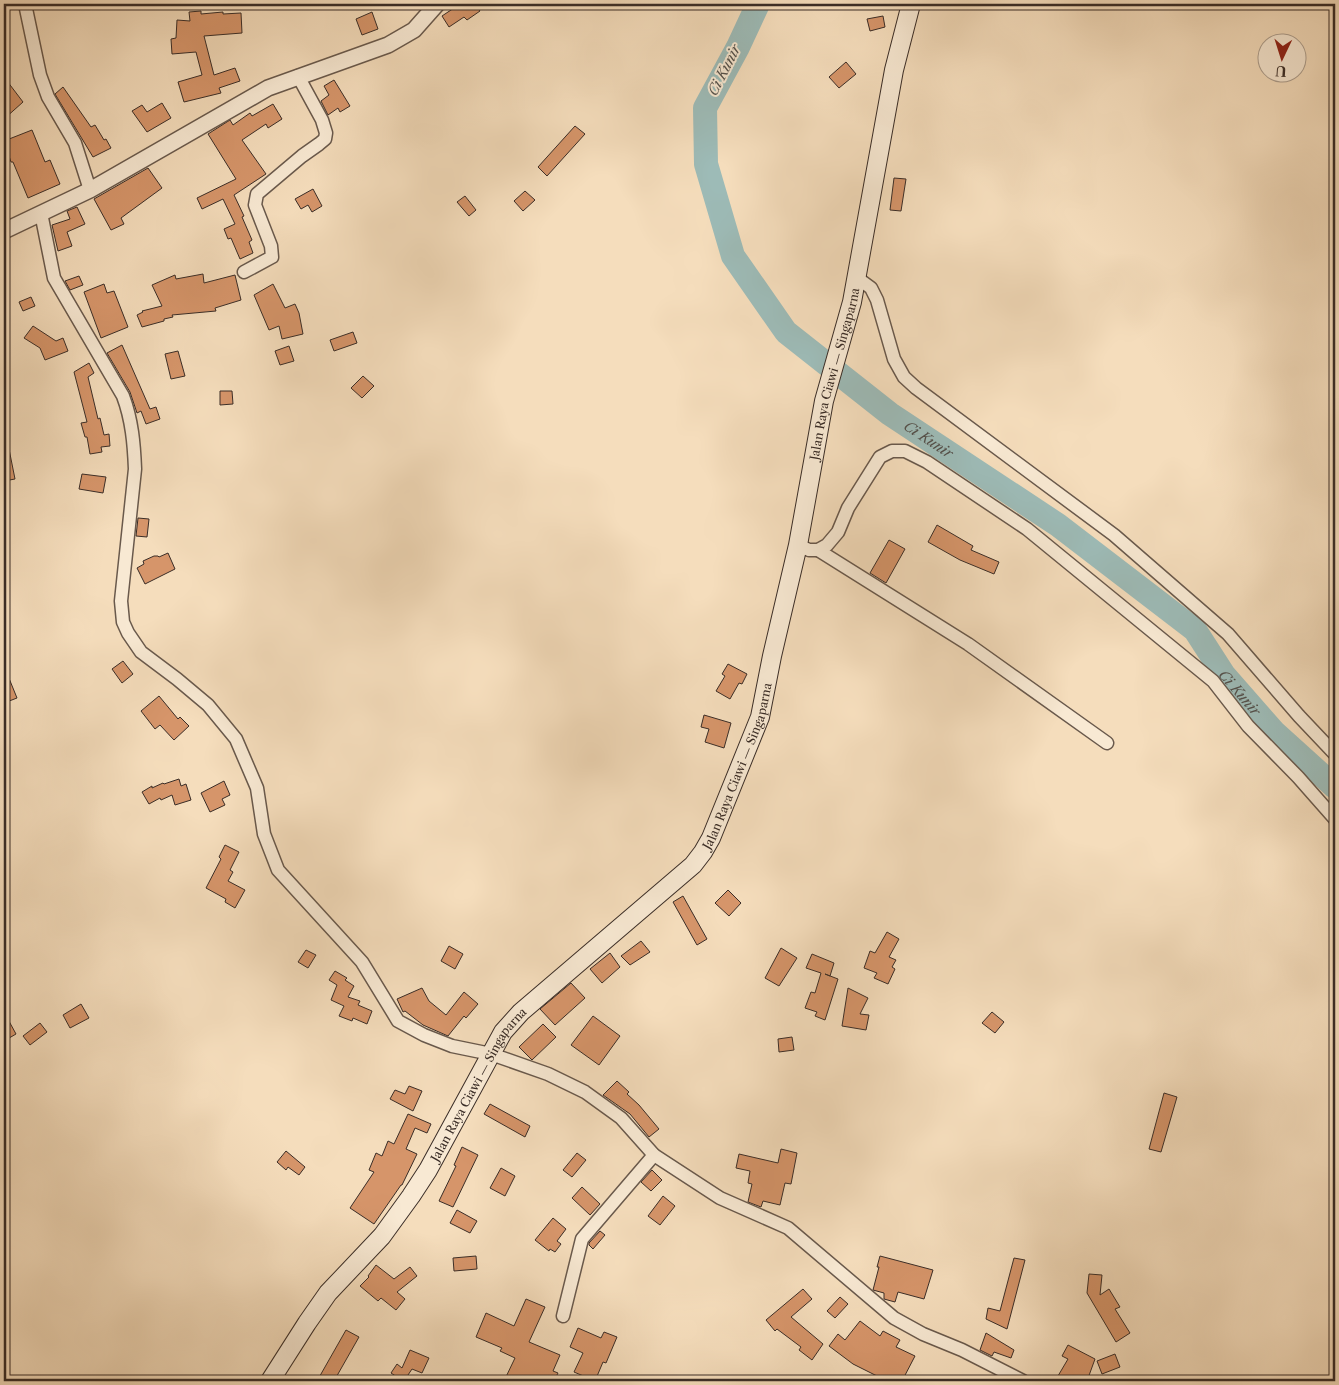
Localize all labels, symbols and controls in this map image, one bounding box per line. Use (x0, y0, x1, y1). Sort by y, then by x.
north arrow (1256, 32, 1306, 82)
water label: Ci Kunir (703, 40, 745, 99)
text: U (1274, 62, 1287, 80)
street label: Jalan Raya Ciawi — Singaparna (806, 286, 862, 463)
water label: Ci Kunir (901, 417, 958, 463)
water label: Ci Kunir (1215, 666, 1266, 721)
street label: Jalan Raya Ciawi — Singaparna (698, 681, 774, 854)
street label: Jalan Raya Ciawi — Singaparna (426, 1003, 530, 1166)

